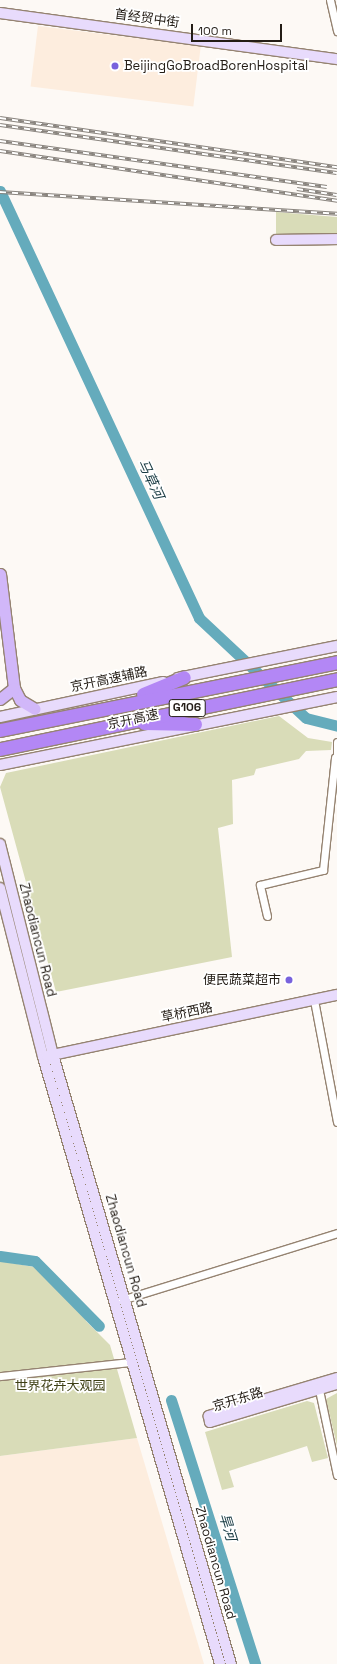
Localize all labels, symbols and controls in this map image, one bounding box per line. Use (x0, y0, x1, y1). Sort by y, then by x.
street label: 首经贸中街 (114, 7, 180, 31)
scale bar (193, 16, 284, 42)
text: 100 m (198, 23, 232, 39)
place label: BeijingGoBroadBorenHospital (124, 58, 308, 74)
marker: BeijingGoBroadBorenHospital (109, 60, 121, 72)
water label: 马草河 (135, 456, 167, 502)
street label: 京开高速辅路 (69, 664, 149, 696)
road number: G106 (168, 698, 206, 718)
street label: 京开高速 (106, 707, 160, 733)
street label: Zhaodiancun Road (15, 881, 59, 999)
place label: 便民蔬菜超市 (203, 972, 281, 988)
marker: 便民蔬菜超市 (284, 975, 294, 985)
street label: 草桥西路 (160, 1000, 214, 1026)
street label: Zhaodiancun Road (101, 1193, 149, 1309)
park label: 世界花卉大观园 (15, 1378, 105, 1394)
street label: 京开东路 (211, 1385, 265, 1415)
street label: Zhaodiancun Road (191, 1505, 239, 1621)
water label: 旱河 (216, 1511, 240, 1543)

